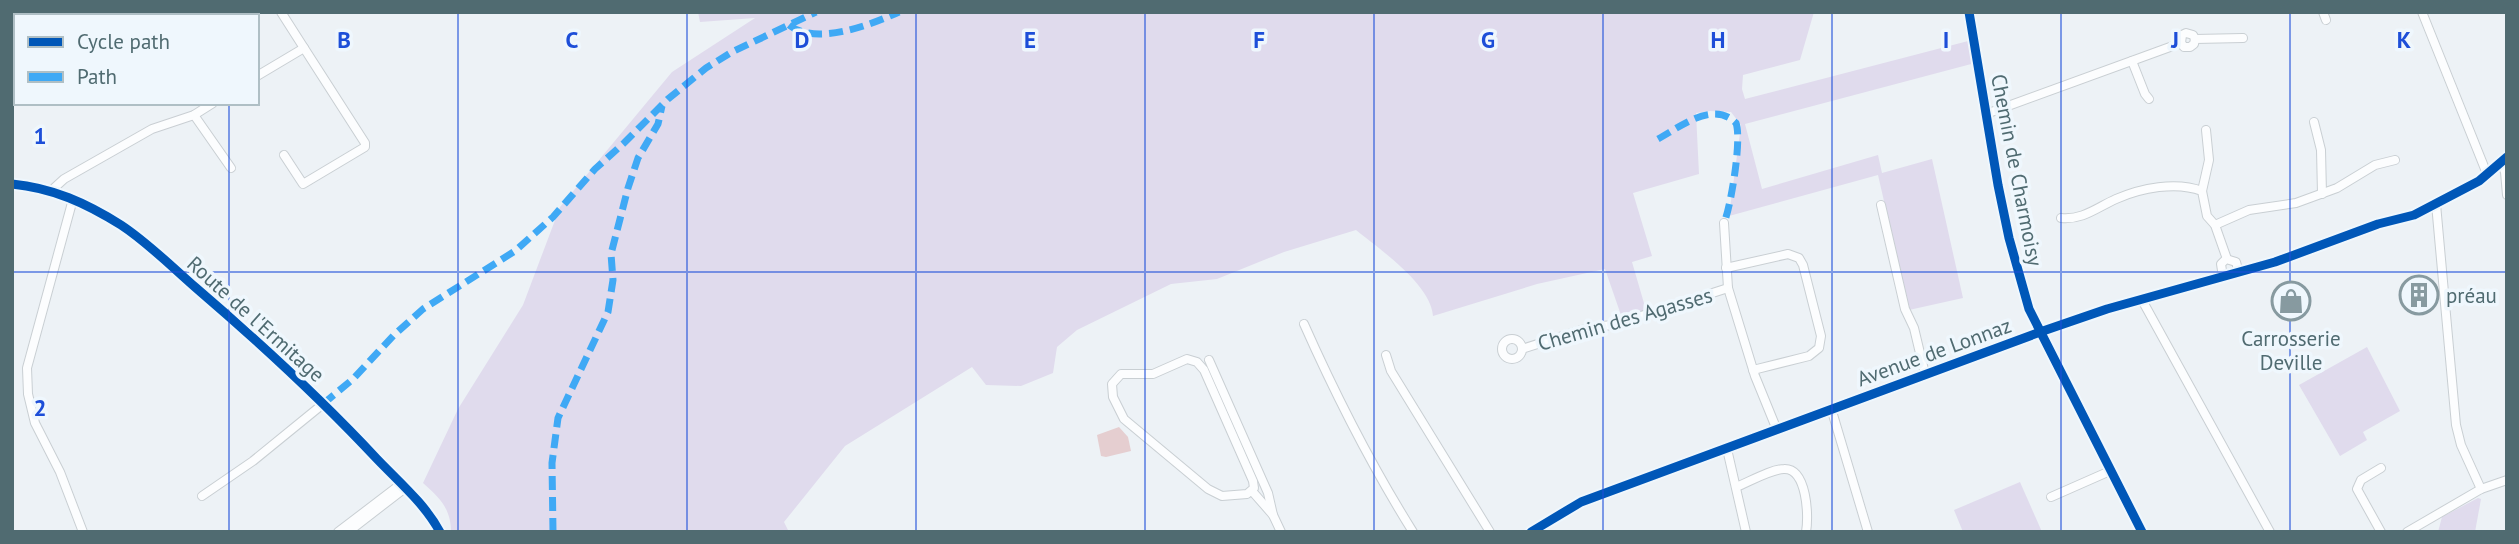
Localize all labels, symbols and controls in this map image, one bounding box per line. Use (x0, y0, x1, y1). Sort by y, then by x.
legend (14, 14, 259, 105)
text: B (337, 25, 351, 54)
text: C (566, 25, 579, 54)
text: D (795, 25, 809, 54)
text: E (1024, 25, 1036, 54)
text: F (1253, 25, 1265, 54)
text: G (1481, 25, 1495, 54)
text: H (1711, 25, 1725, 54)
text: I (1943, 25, 1949, 54)
text: J (2170, 25, 2179, 54)
text: K (2397, 25, 2411, 54)
text: Cycle path (77, 28, 170, 55)
text: Path (77, 63, 117, 90)
street label: Chemin de Charmoisy (1985, 72, 2049, 269)
text: 1 (33, 121, 47, 150)
street label: Route de l'Ermitage (182, 250, 330, 388)
building icon: préau (2398, 274, 2440, 316)
shop icon: Carrosserie Deville (2270, 280, 2312, 322)
street label: Chemin des Agasses (1534, 281, 1716, 357)
place label: préau (2446, 282, 2497, 309)
street label: Avenue de Lonnaz (1853, 312, 2015, 392)
place label: Carrosserie Deville (2241, 325, 2341, 376)
text: 2 (33, 393, 47, 422)

